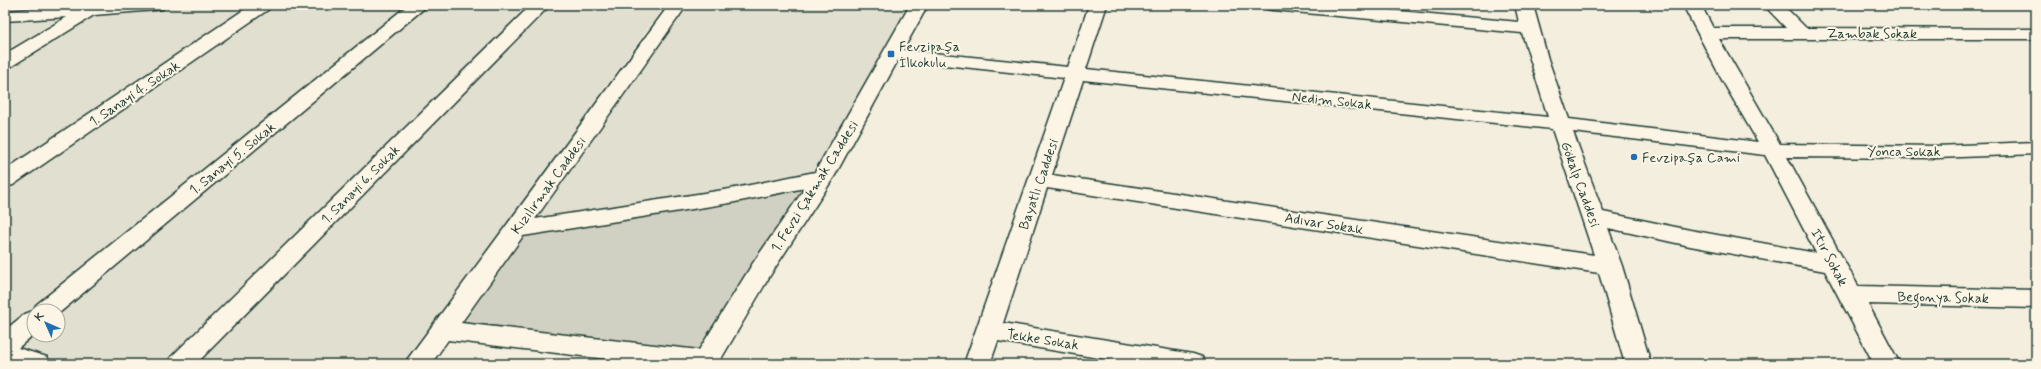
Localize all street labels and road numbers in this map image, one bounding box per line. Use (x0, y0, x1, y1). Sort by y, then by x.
street label: Zambak Sokak (1827, 25, 1917, 43)
street label: 1. Sanayi 4. Sokak (86, 57, 184, 131)
street label: Nedim Sokak (1291, 88, 1373, 114)
street label: 1. Fevzi Çakmak Caddesi (767, 117, 863, 256)
street label: 1. Sanayi 5. Sokak (186, 118, 280, 199)
street label: Kızılırmak Caddesi (507, 133, 590, 238)
street label: Bayatlı Caddesi (1015, 137, 1063, 232)
street label: Gökalp Caddesi (1556, 139, 1604, 230)
street label: 1. Sanayi 6. Sokak (317, 141, 404, 228)
street label: Yonca Sokak (1867, 143, 1941, 161)
street label: Adıvar Sokak (1283, 209, 1365, 239)
street label: Itır Sokak (1806, 226, 1852, 289)
street label: Begonya Sokak (1897, 288, 1989, 310)
street label: Tekke Sokak (1006, 325, 1080, 355)

